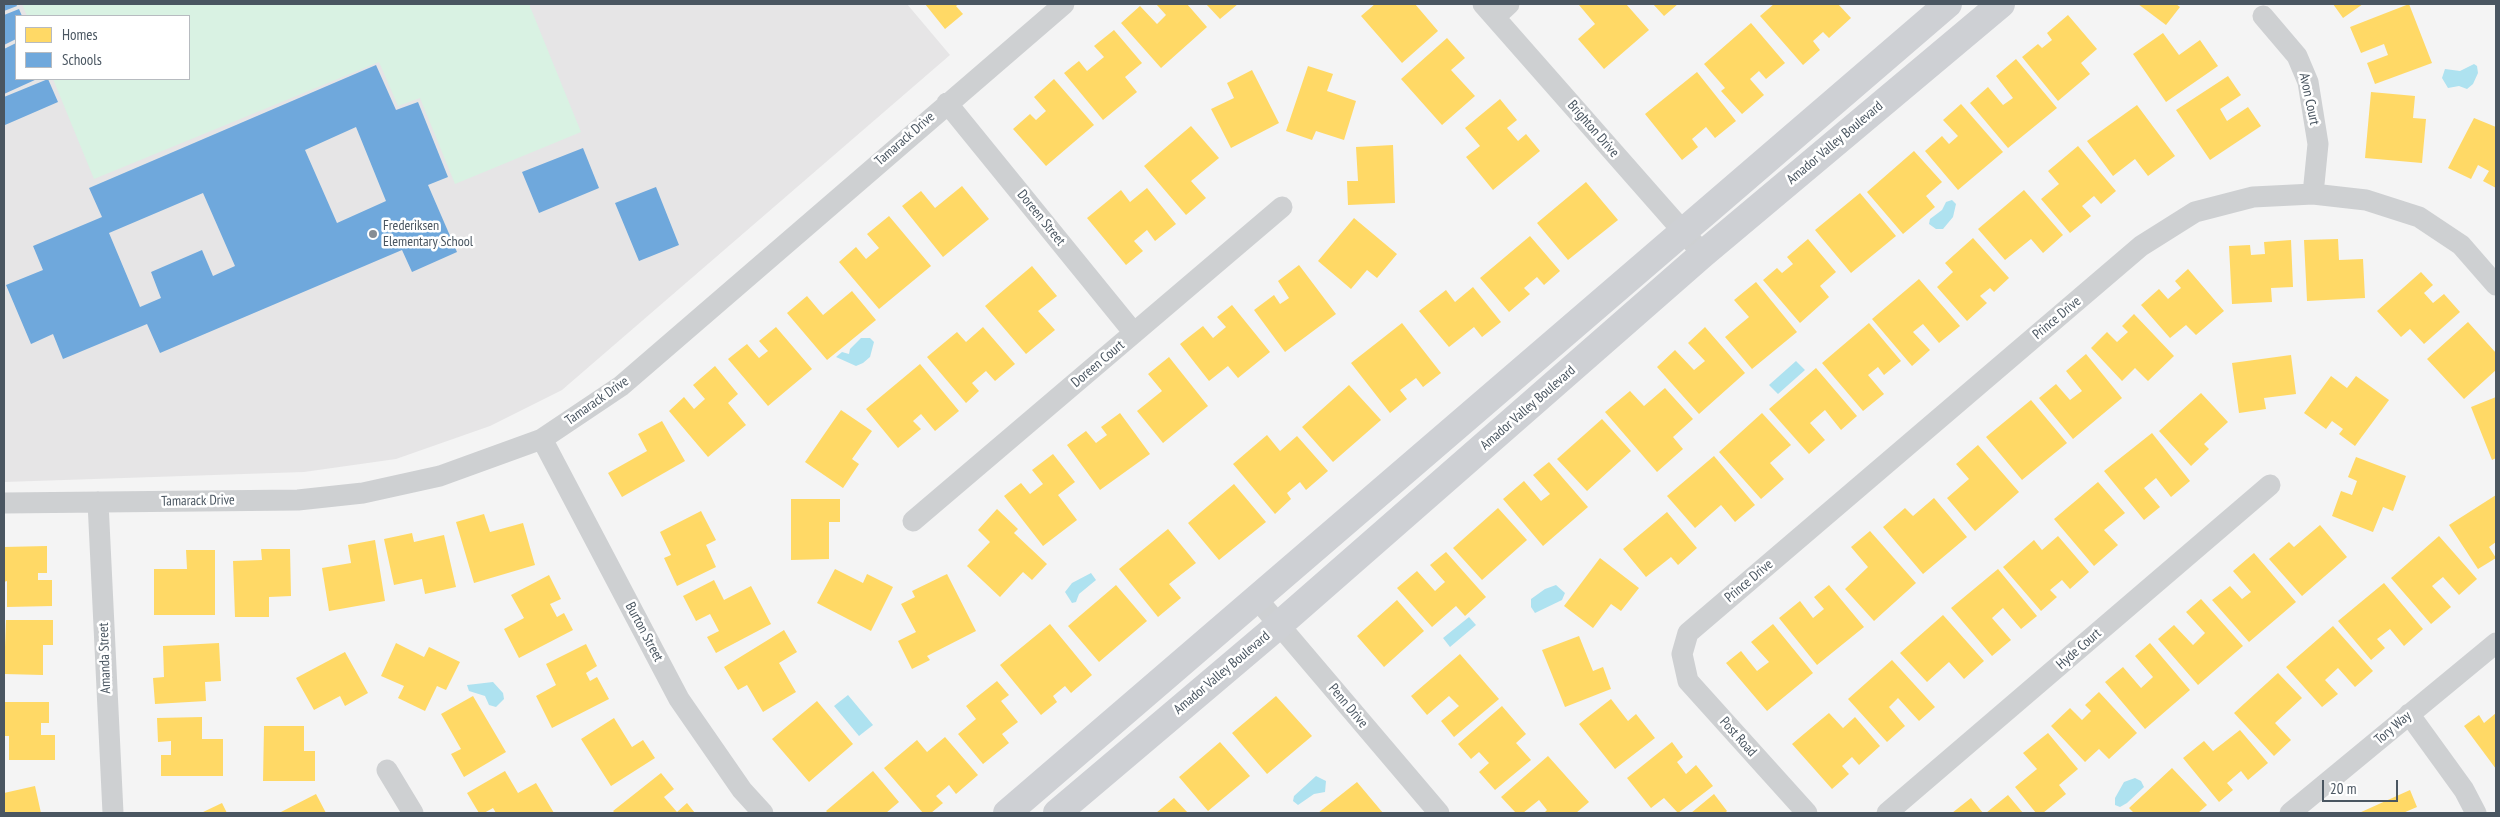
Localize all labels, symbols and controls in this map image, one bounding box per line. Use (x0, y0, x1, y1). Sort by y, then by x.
legend (15, 15, 190, 80)
text: Homes (62, 25, 98, 44)
text: Schools (62, 50, 102, 69)
street label: Avon Court (2295, 71, 2323, 127)
street label: Brighton Drive (1564, 97, 1622, 161)
street label: Amador Valley Boulevard (1783, 98, 1887, 188)
street label: Tamarack Drive (872, 109, 938, 169)
street label: Doreen Street (1013, 187, 1069, 249)
place label: Frederiksen Elementary School (383, 218, 473, 250)
marker: Frederiksen Elementary School (367, 228, 379, 240)
street label: Prince Drive (2029, 293, 2085, 343)
street label: Doreen Court (1068, 337, 1128, 391)
street label: Amador Valley Boulevard (1477, 362, 1579, 454)
street label: Tamarack Drive (562, 373, 632, 429)
street label: Tamarack Drive (161, 492, 235, 510)
street label: Prince Drive (1721, 556, 1777, 606)
street label: Burton Street (621, 599, 667, 665)
street label: Amanda Street (95, 622, 115, 694)
street label: Hyde Court (2053, 625, 2105, 673)
street label: Amador Valley Boulevard (1170, 628, 1274, 718)
street label: Penn Drive (1325, 681, 1371, 731)
street label: Tory Way (2371, 708, 2415, 748)
street label: Post Road (1716, 714, 1760, 760)
scale bar (2325, 770, 2401, 802)
text: 20 m (2330, 779, 2356, 798)

